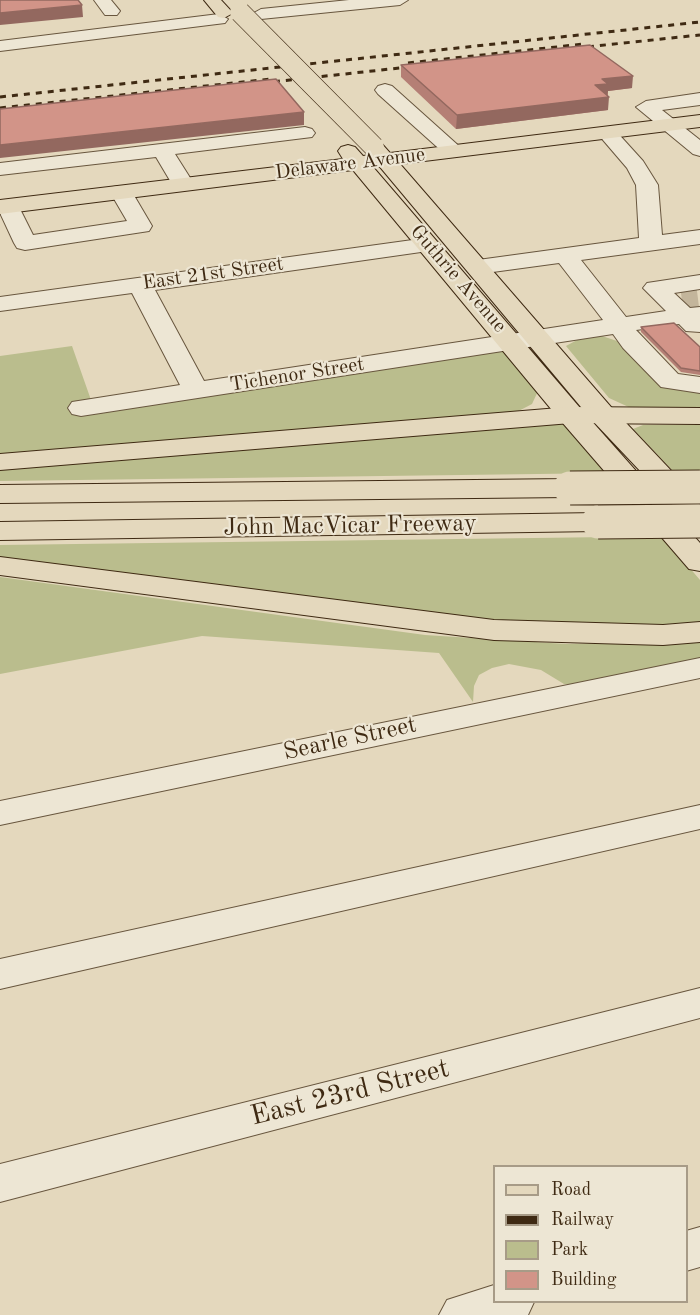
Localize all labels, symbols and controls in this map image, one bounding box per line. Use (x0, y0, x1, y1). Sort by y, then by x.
street label: Delaware Avenue (274, 143, 426, 185)
street label: Guthrie Avenue (405, 220, 511, 338)
street label: East 21st Street (141, 252, 285, 296)
street label: Tichenor Street (228, 353, 366, 397)
street label: John MacVicar Freeway (223, 509, 477, 543)
street label: Searle Street (281, 711, 419, 767)
street label: East 23rd Street (247, 1052, 453, 1134)
legend (493, 1165, 688, 1303)
text: Road (551, 1181, 591, 1199)
text: Railway (551, 1211, 614, 1229)
text: Park (551, 1241, 588, 1259)
text: Building (551, 1271, 616, 1289)

